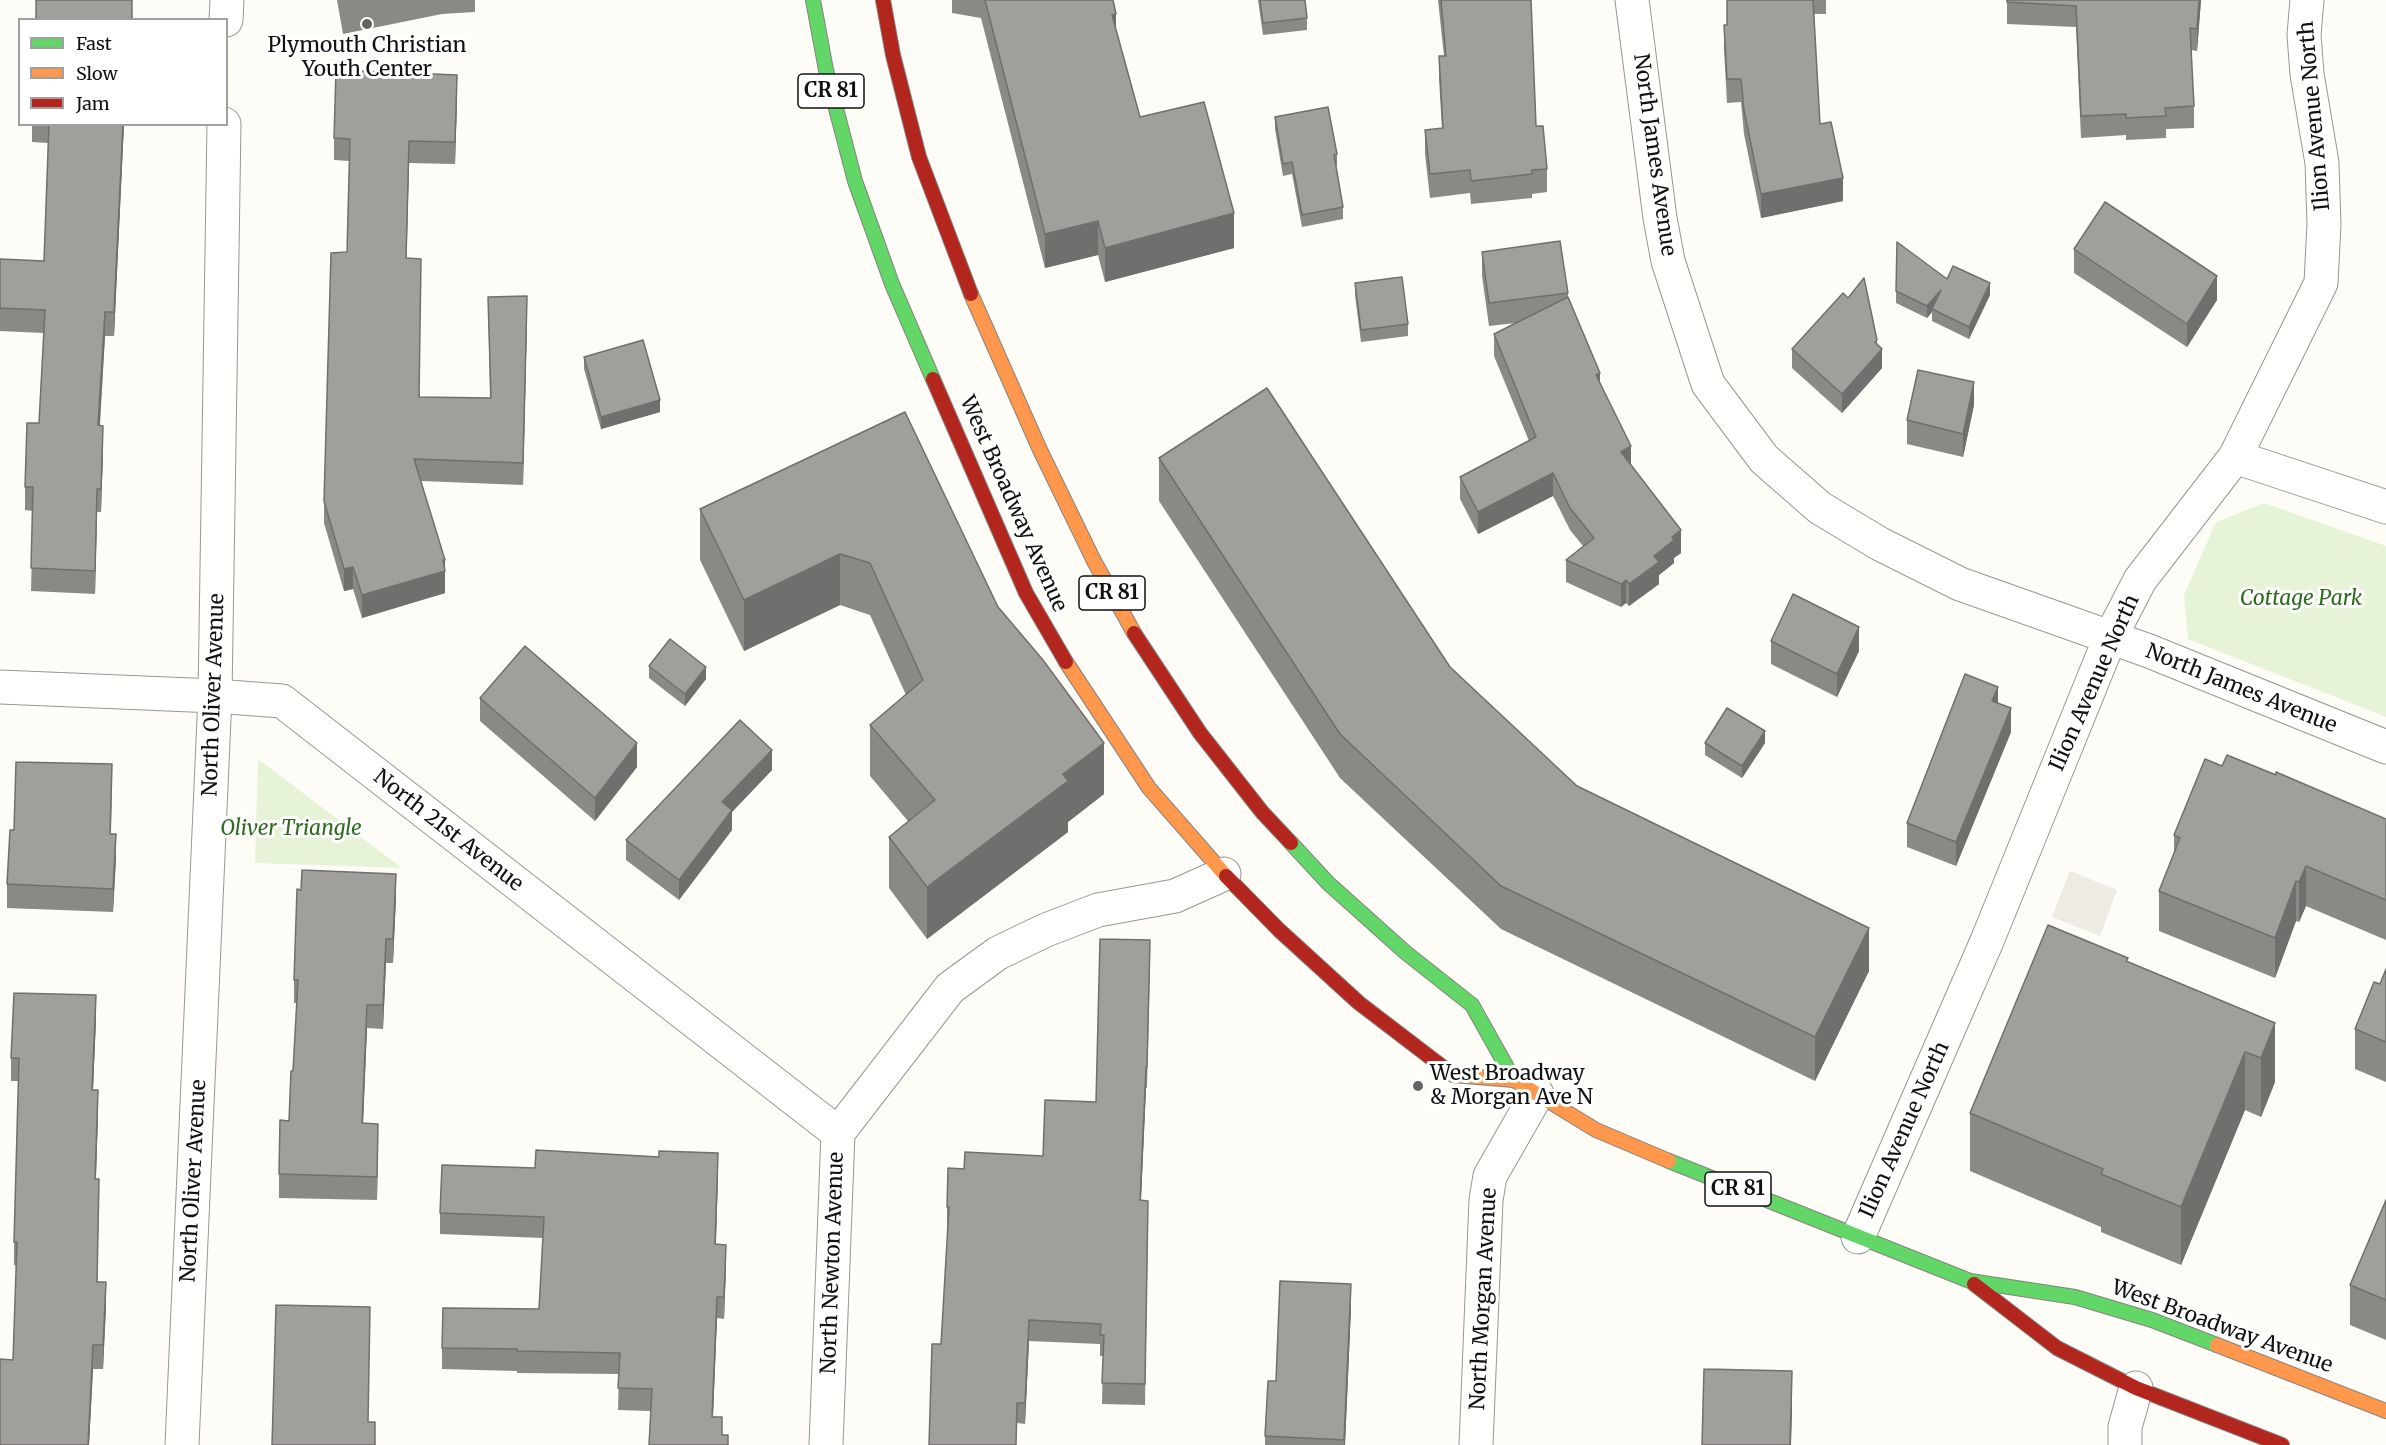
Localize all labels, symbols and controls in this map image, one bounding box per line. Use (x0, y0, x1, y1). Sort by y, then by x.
marker: Plymouth Christian Youth Center (360, 17, 374, 31)
legend (18, 18, 228, 126)
street label: Ilion Avenue North (2294, 20, 2336, 212)
text: Fast (76, 32, 112, 55)
place label: Plymouth Christian Youth Center (268, 33, 466, 83)
street label: North James Avenue (1627, 52, 1681, 258)
text: Slow (76, 62, 118, 85)
road number: CR 81 (798, 74, 864, 108)
text: Jam (76, 92, 110, 115)
street label: West Broadway Avenue (954, 392, 1072, 616)
road number: CR 81 (1079, 576, 1145, 610)
park label: Cottage Park (2240, 586, 2362, 612)
street label: Ilion Avenue North (2045, 591, 2145, 775)
street label: North Oliver Avenue (198, 593, 230, 797)
street label: North James Avenue (2142, 639, 2340, 739)
street label: North 21st Avenue (368, 765, 528, 897)
park label: Oliver Triangle (220, 816, 362, 842)
street label: Ilion Avenue North (1855, 1038, 1955, 1222)
place label: West Broadway & Morgan Ave N (1430, 1061, 1593, 1111)
street label: North Oliver Avenue (176, 1079, 212, 1283)
marker: West Broadway & Morgan Ave N (1411, 1079, 1425, 1093)
street label: North Newton Avenue (817, 1151, 849, 1375)
road number: CR 81 (1705, 1172, 1771, 1206)
street label: North Morgan Avenue (1466, 1187, 1502, 1411)
street label: West Broadway Avenue (2108, 1275, 2336, 1379)

